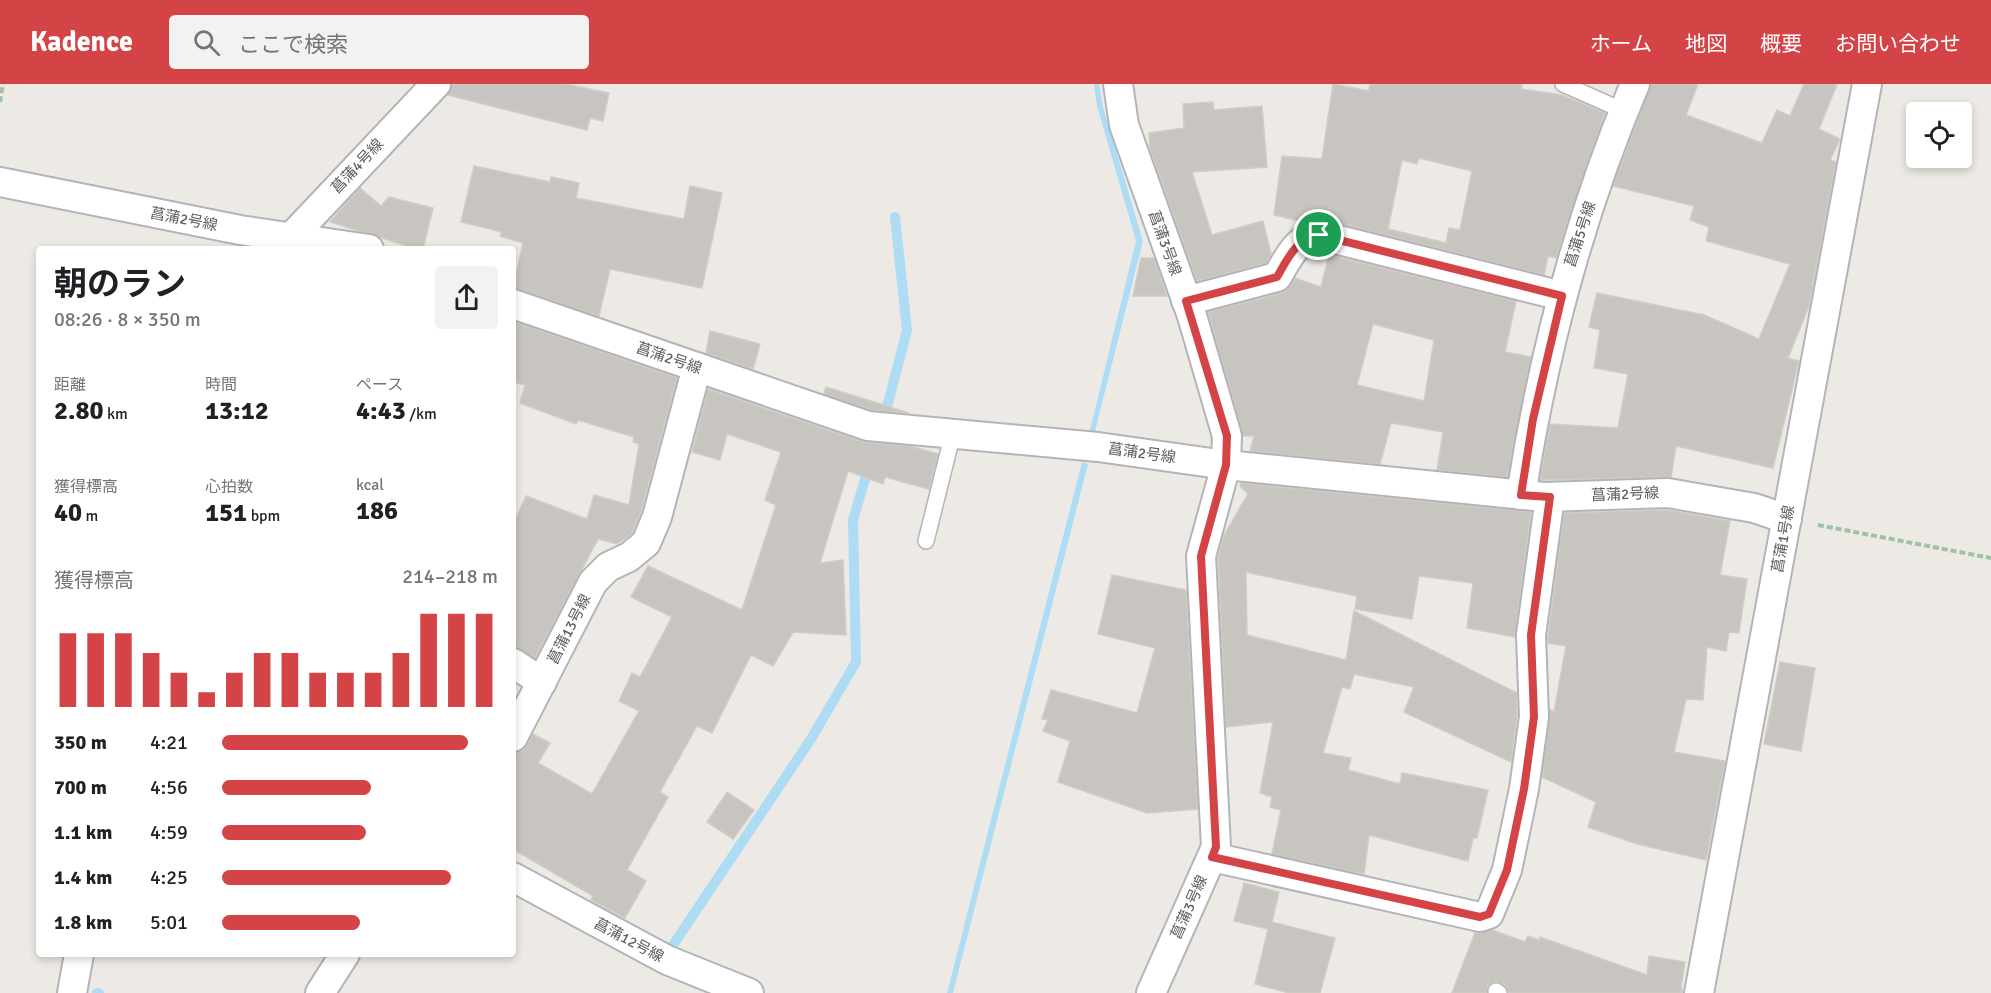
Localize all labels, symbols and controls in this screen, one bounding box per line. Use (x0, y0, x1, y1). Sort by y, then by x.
search box (169, 15, 589, 69)
text: Kadence (30, 25, 133, 59)
icon: search (190, 26, 223, 59)
text: ここで検索 (238, 31, 348, 58)
text: ホーム (1590, 31, 1652, 57)
text: 地図 (1685, 31, 1727, 57)
text: 概要 (1760, 31, 1802, 57)
text: お問い合わせ (1835, 31, 1961, 57)
map controls (1906, 102, 1972, 168)
button: locate (1906, 102, 1972, 168)
street label: 菖蒲4号線 (327, 135, 387, 197)
street label: 菖蒲5号線 (1561, 199, 1599, 269)
street label: 菖蒲2号線 (149, 204, 219, 234)
street label: 菖蒲3号線 (1145, 208, 1185, 278)
pin (1293, 209, 1344, 260)
icon: arrive (1302, 218, 1335, 251)
text: 朝のラン (54, 264, 186, 305)
button: share (435, 266, 498, 329)
text: 08:26 · 8 × 350 m (54, 307, 201, 332)
street label: 菖蒲2号線 (634, 338, 704, 378)
text: 距離 (54, 375, 86, 395)
text: 時間 (205, 375, 237, 395)
text: ペース (356, 375, 403, 395)
text: 2.80 (54, 395, 104, 427)
text: 13:12 (205, 395, 269, 427)
text: 4:43 (356, 395, 406, 427)
text: km (104, 404, 128, 424)
text: /km (406, 404, 437, 424)
street label: 菖蒲2号線 (1107, 439, 1177, 467)
text: kcal (356, 475, 384, 495)
text: 獲得標高 (54, 477, 118, 497)
text: 心拍数 (205, 477, 253, 497)
street label: 菖蒲2号線 (1591, 484, 1659, 504)
text: 186 (356, 495, 398, 527)
text: 40 (54, 497, 82, 529)
text: 151 (205, 497, 247, 529)
street label: 菖蒲1号線 (1768, 504, 1798, 574)
text: m (82, 506, 98, 526)
text: bpm (247, 506, 280, 526)
text: 214–218 m (402, 564, 498, 589)
text: 獲得標高 (54, 568, 134, 593)
street label: 菖蒲13号線 (544, 591, 594, 667)
text: 350 m (54, 730, 107, 755)
text: 4:21 (150, 730, 188, 755)
text: 700 m (54, 775, 107, 800)
text: 4:56 (150, 775, 188, 800)
text: 1.1 km (54, 820, 112, 845)
text: 4:59 (150, 820, 188, 845)
text: 1.4 km (54, 865, 112, 890)
text: 4:25 (150, 865, 188, 890)
street label: 菖蒲3号線 (1167, 872, 1211, 942)
text: 1.8 km (54, 910, 112, 935)
text: 5:01 (150, 910, 188, 935)
street label: 菖蒲12号線 (591, 914, 667, 966)

